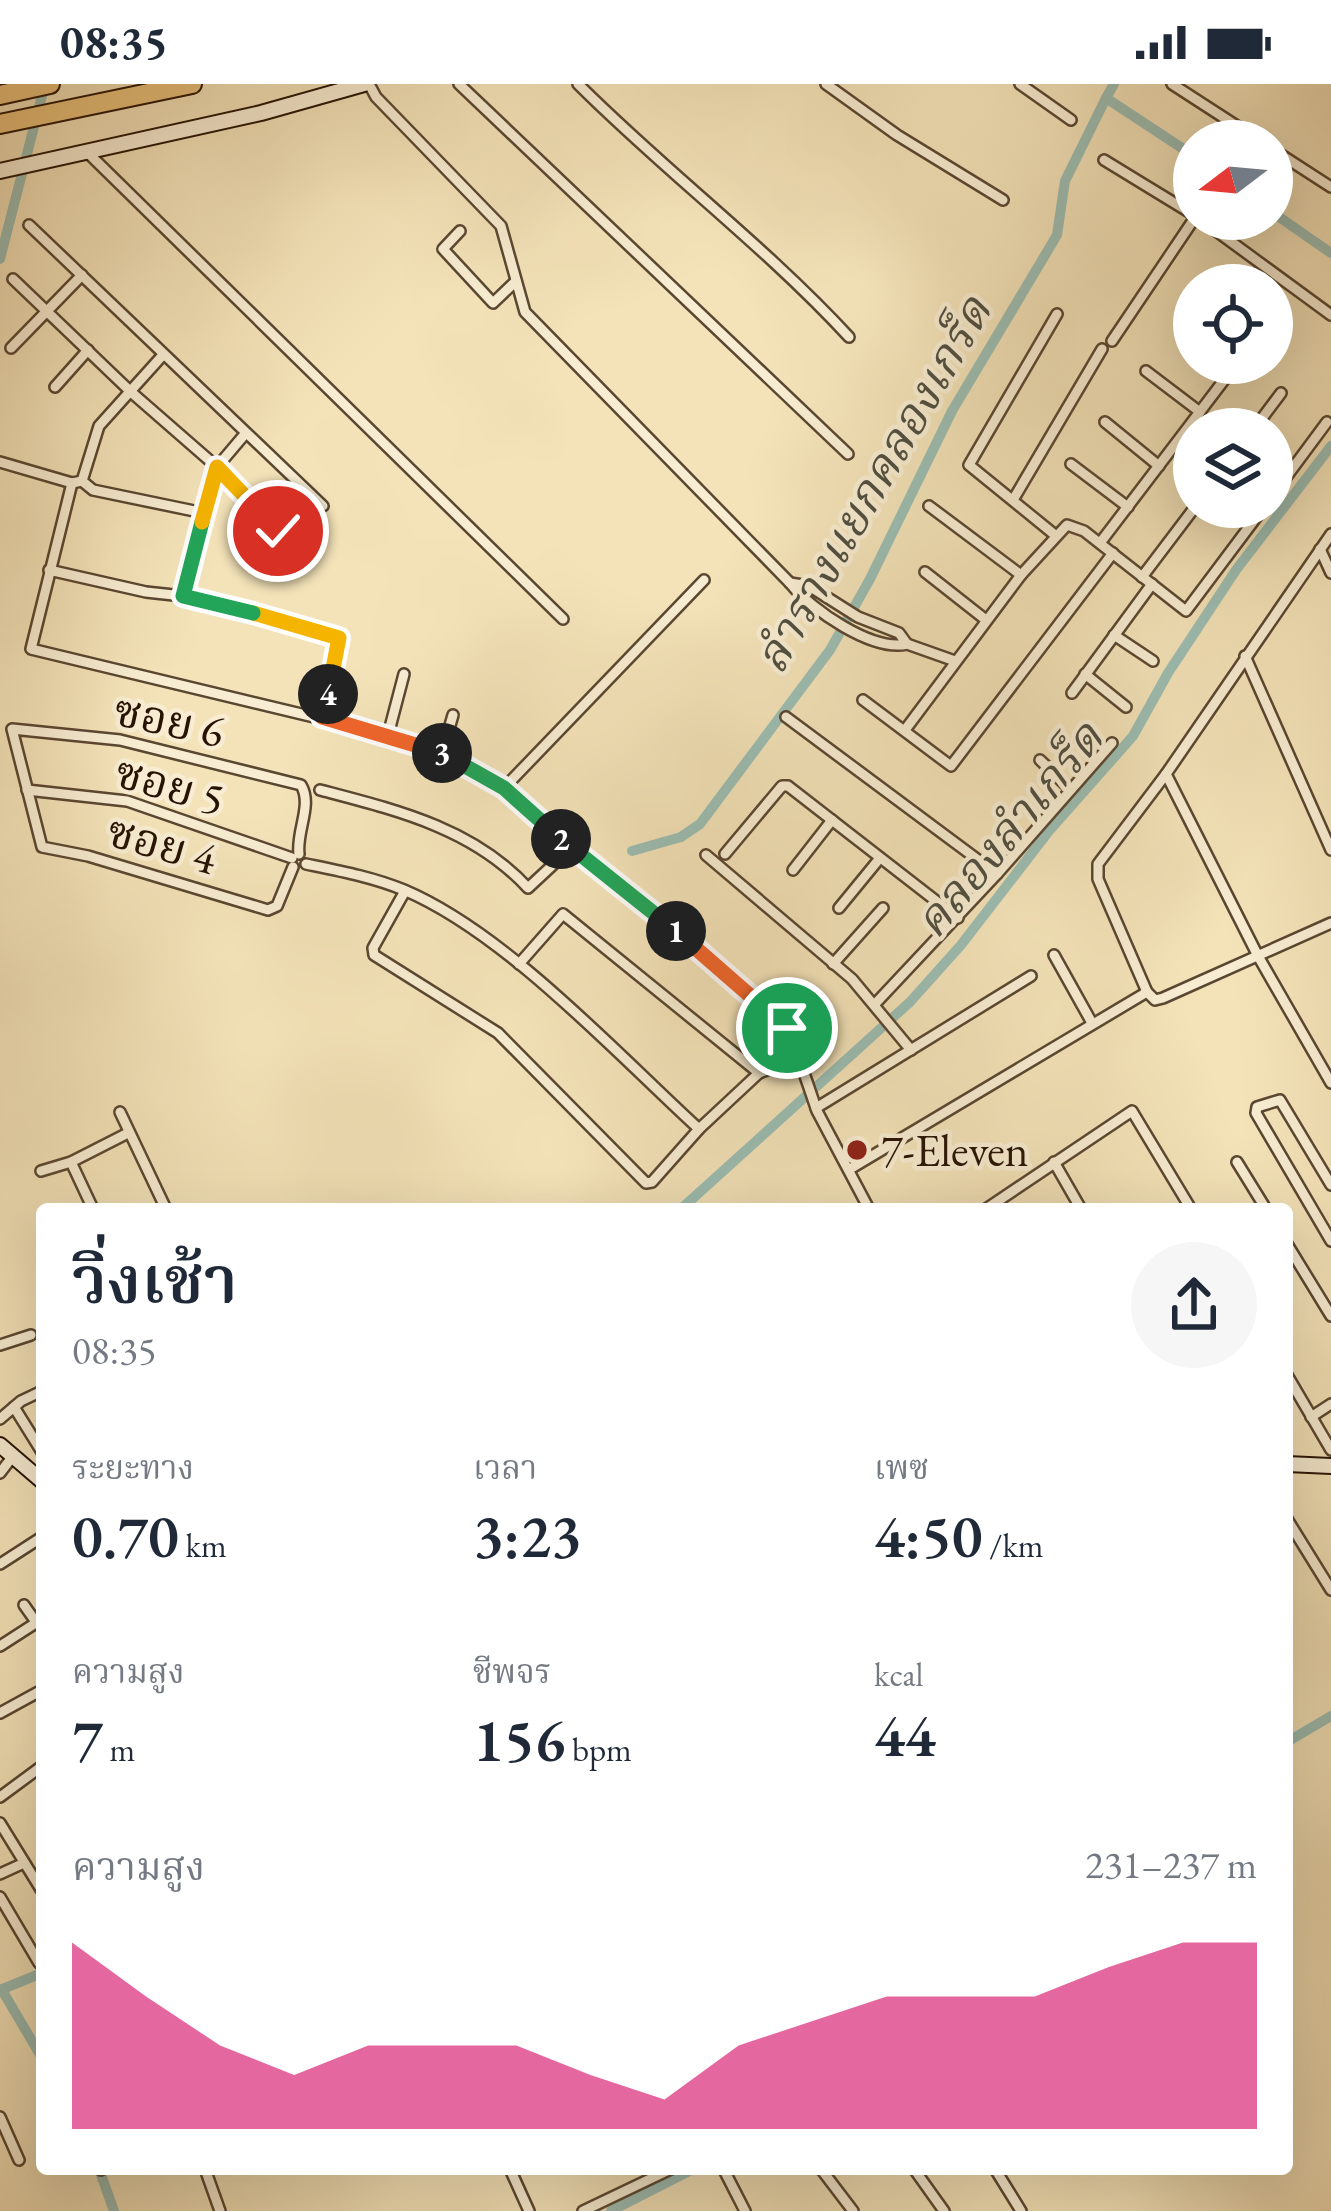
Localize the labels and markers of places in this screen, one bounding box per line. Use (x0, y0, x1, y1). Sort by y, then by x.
pin (227, 480, 329, 582)
pin: 4 (298, 664, 358, 724)
pin: 3 (412, 723, 472, 783)
pin: 2 (531, 809, 591, 869)
pin: 1 (646, 901, 706, 961)
pin (736, 977, 838, 1079)
place label: 7-Eleven (881, 1121, 1029, 1179)
marker: 7-Eleven (844, 1137, 870, 1163)

